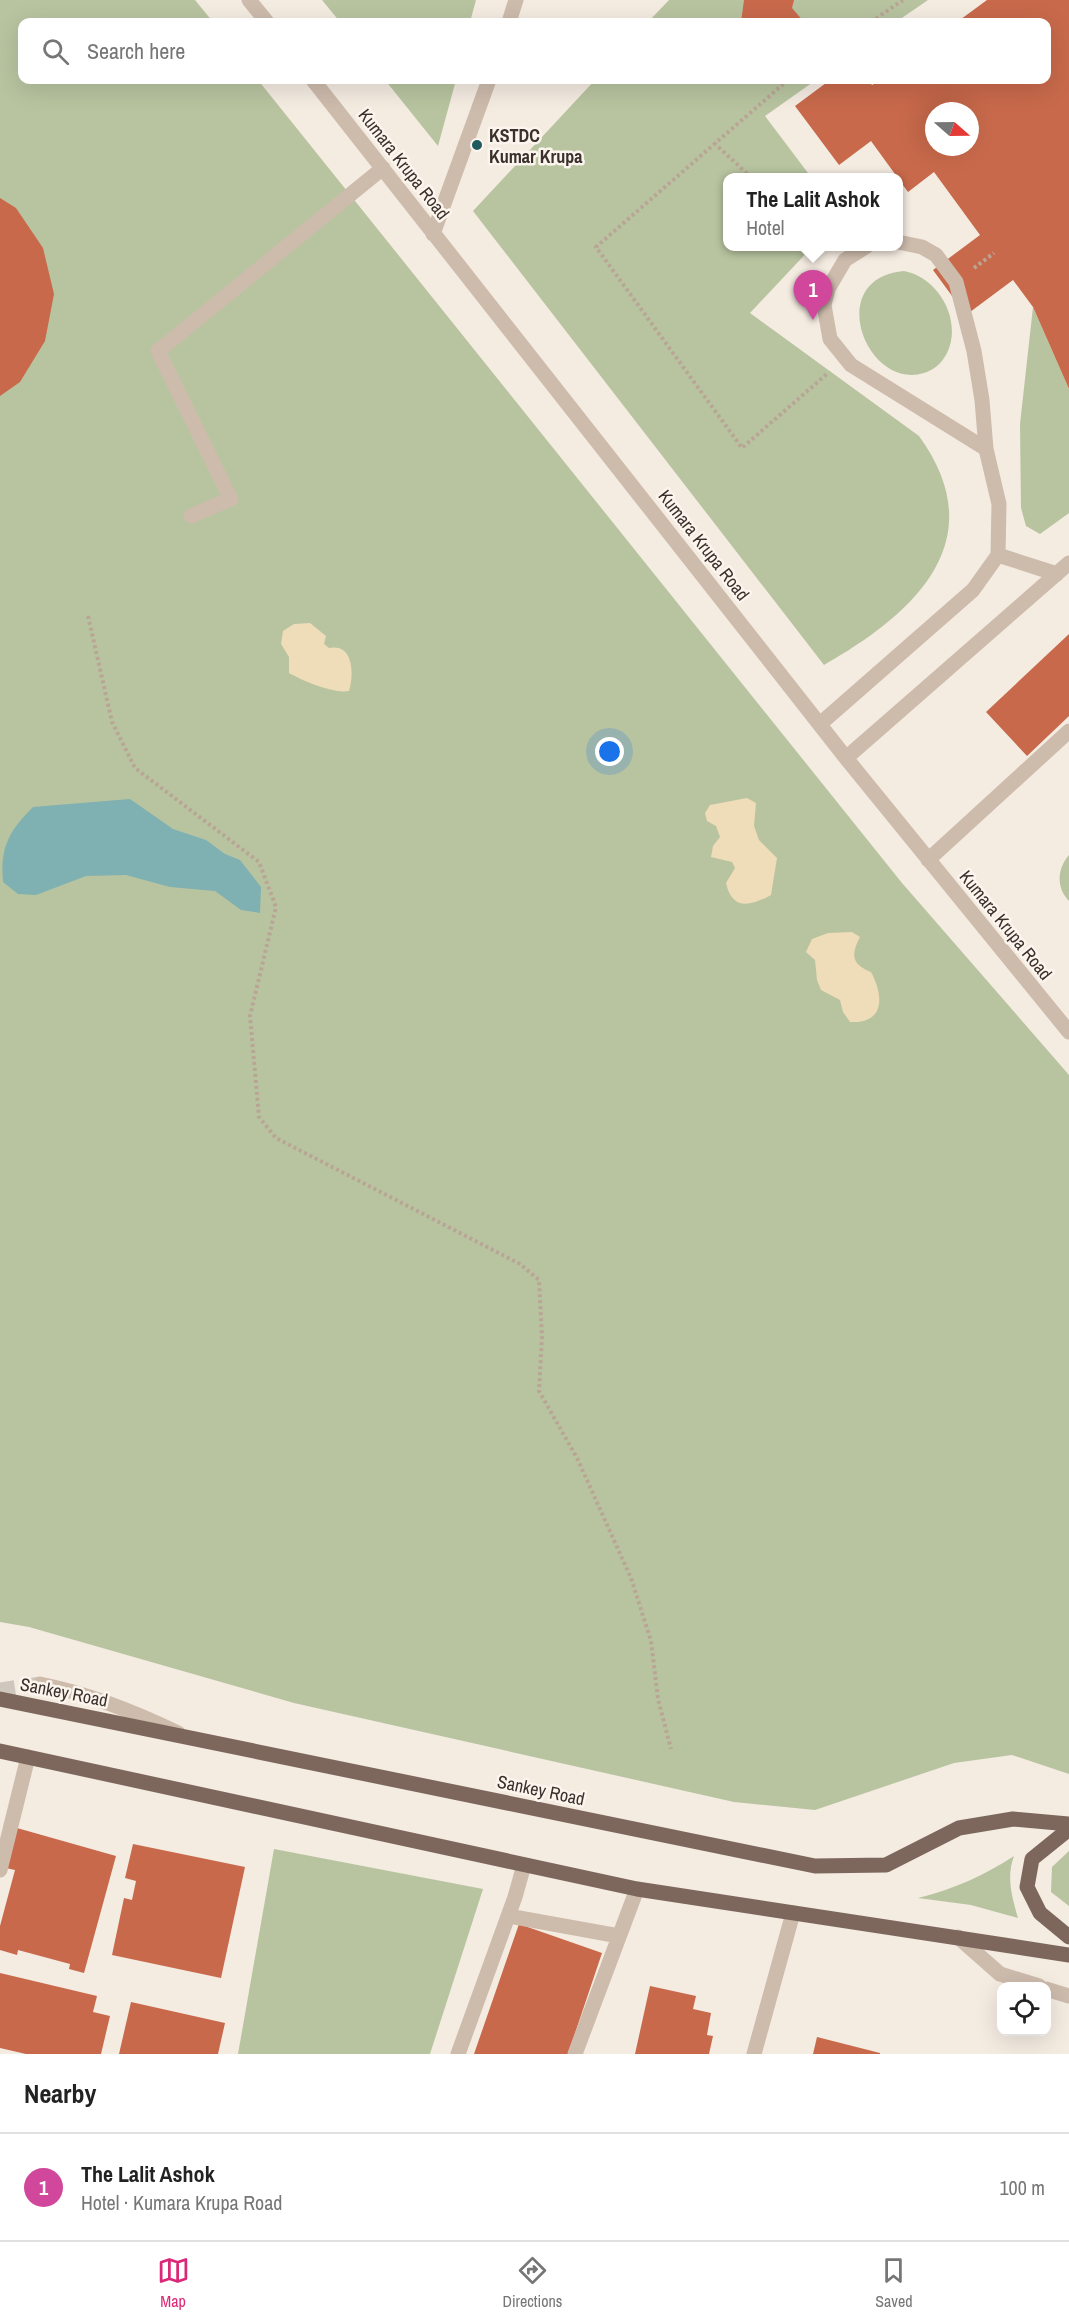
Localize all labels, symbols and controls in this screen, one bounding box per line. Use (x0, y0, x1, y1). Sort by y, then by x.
search box (18, 18, 1051, 84)
icon: search (39, 35, 72, 68)
text: Search here (87, 36, 185, 66)
north arrow (925, 102, 979, 156)
street label: Kumara Krupa Road (353, 103, 455, 225)
place label: KSTDC Kumar Krupa (489, 123, 583, 169)
marker: KSTDC Kumar Krupa (470, 138, 484, 152)
popup (723, 173, 903, 251)
text: The Lalit Ashok (746, 184, 880, 214)
text: Hotel (746, 214, 784, 241)
pin: 1 (794, 270, 832, 320)
street label: Kumara Krupa Road (653, 484, 755, 606)
your location (595, 737, 624, 766)
street label: Kumara Krupa Road (954, 865, 1058, 985)
street label: Sankey Road (18, 1671, 110, 1713)
street label: Sankey Road (495, 1769, 587, 1811)
map controls (997, 1982, 1051, 2036)
button: locate (997, 1982, 1051, 2036)
text: Nearby (24, 2076, 96, 2111)
text: The Lalit Ashok (81, 2159, 215, 2189)
text: 1 (39, 2174, 48, 2201)
text: 100 m (999, 2174, 1045, 2201)
text: Hotel · Kumara Krupa Road (81, 2189, 282, 2216)
tab: Map (157, 2254, 190, 2312)
tab: Directions (503, 2254, 562, 2312)
tab: Saved (875, 2254, 913, 2312)

